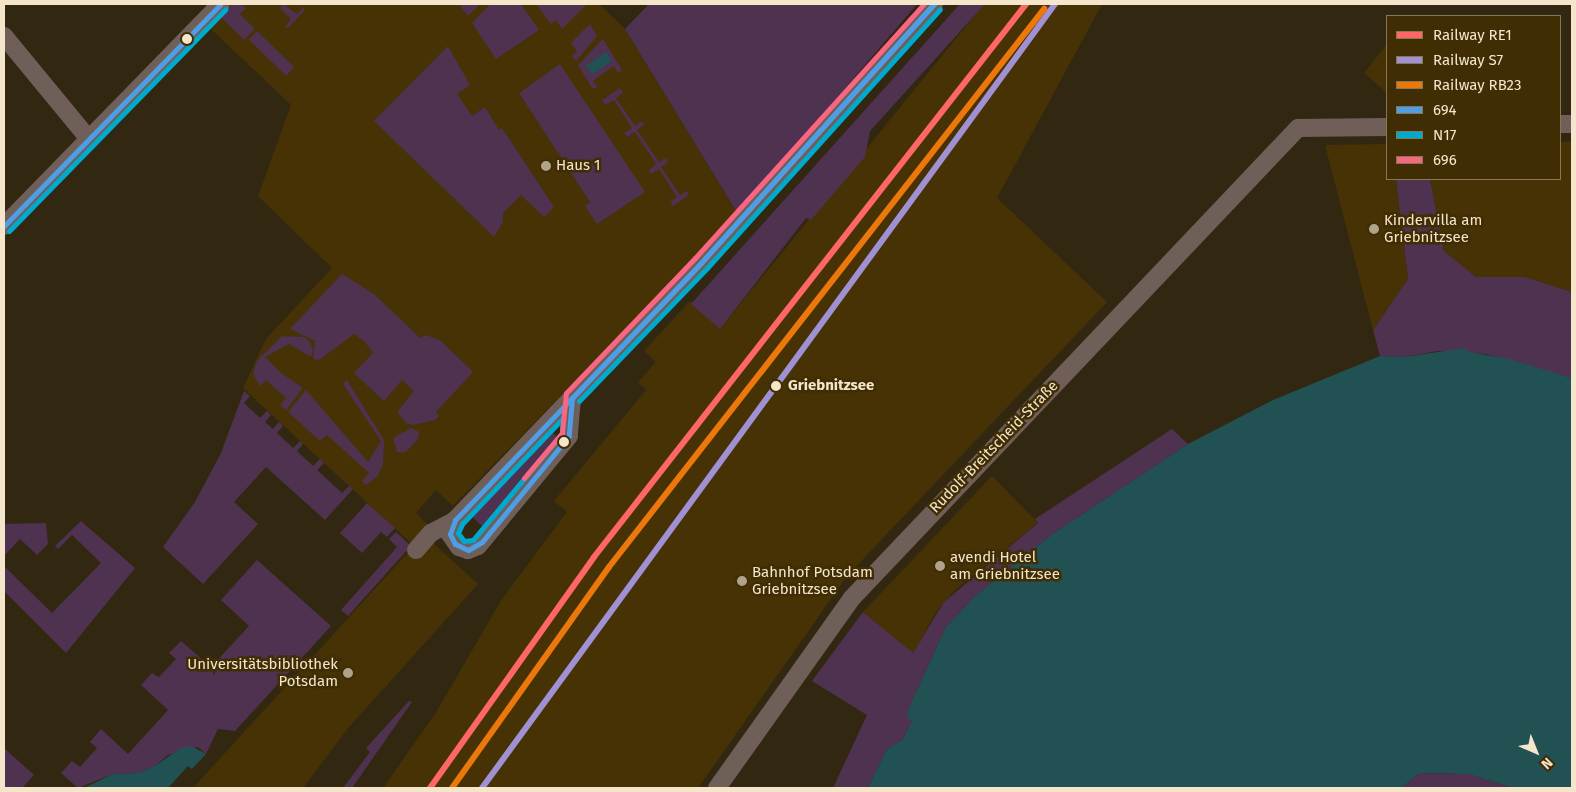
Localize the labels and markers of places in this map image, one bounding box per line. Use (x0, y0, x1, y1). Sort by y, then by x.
unlabelled marker (182, 34, 192, 44)
place label: Haus 1 (556, 157, 601, 175)
marker: Haus 1 (540, 160, 552, 172)
place label: Kindervilla am Griebnitzsee (1384, 211, 1482, 246)
marker: Kindervilla am Griebnitzsee (1368, 223, 1380, 235)
place label: Griebnitzsee (788, 377, 874, 395)
marker: Griebnitzsee (768, 378, 784, 394)
unlabelled marker (559, 437, 569, 447)
place label: avendi Hotel am Griebnitzsee (950, 548, 1060, 583)
marker: avendi Hotel am Griebnitzsee (934, 560, 946, 572)
place label: Bahnhof Potsdam Griebnitzsee (752, 563, 873, 598)
marker: Bahnhof Potsdam Griebnitzsee (736, 575, 748, 587)
place label: Universitätsbibliothek Potsdam (187, 655, 338, 690)
marker: Universitätsbibliothek Potsdam (342, 667, 354, 679)

